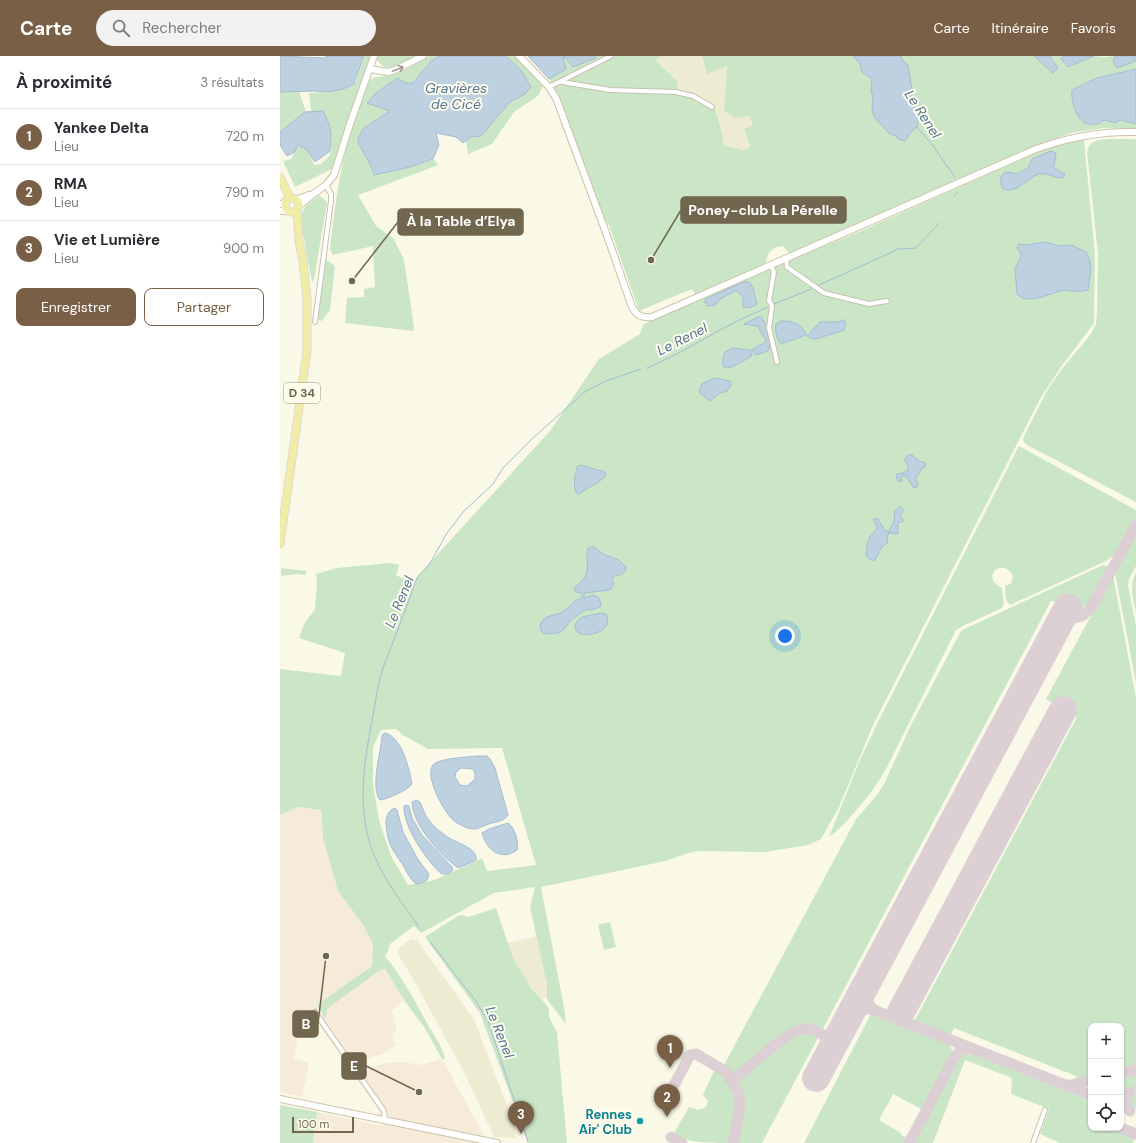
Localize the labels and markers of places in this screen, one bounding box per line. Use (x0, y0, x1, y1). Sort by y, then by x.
callout: Poney-club La Pérelle (681, 197, 846, 223)
callout: À la Table d’Elya (398, 209, 523, 235)
callout: B (293, 1011, 318, 1037)
pin: 1 (657, 1035, 683, 1068)
callout: E (342, 1053, 366, 1079)
pin: 2 (654, 1084, 680, 1117)
pin: 3 (508, 1101, 534, 1134)
place label: Rennes Air' Club (579, 1106, 632, 1138)
marker: Rennes Air' Club (635, 1116, 645, 1126)

